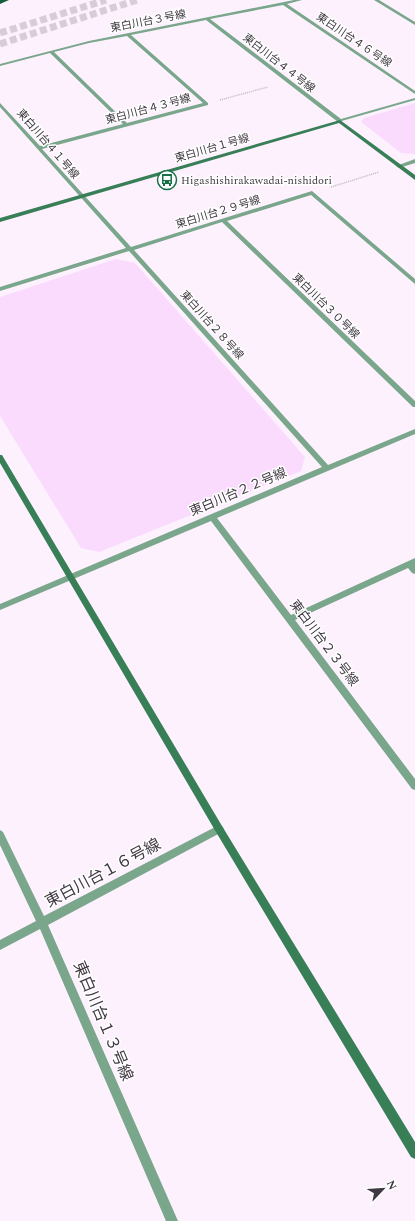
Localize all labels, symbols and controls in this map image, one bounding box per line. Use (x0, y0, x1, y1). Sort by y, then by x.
street label: 東白川台３号線 (109, 5, 187, 37)
street label: 東白川台４６号線 (313, 8, 395, 72)
street label: 東白川台４４号線 (239, 29, 319, 97)
street label: 東白川台４３号線 (103, 89, 193, 129)
street label: 東白川台４１号線 (13, 105, 83, 183)
street label: 東白川台１号線 (173, 129, 251, 167)
bus stop icon: Higashishirakawadai-nishidori (156, 169, 178, 191)
place label: Higashishirakawadai-nishidori (181, 172, 332, 189)
street label: 東白川台２９号線 (173, 191, 263, 233)
street label: 東白川台３０号線 (288, 269, 364, 343)
street label: 東白川台２８号線 (176, 287, 248, 363)
street label: 東白川台２２号線 (186, 462, 290, 522)
street label: 東白川台２３号線 (285, 595, 363, 691)
street label: 東白川台１６号線 (41, 832, 165, 914)
street label: 東白川台１３号線 (67, 957, 139, 1085)
north arrow (363, 1169, 403, 1209)
text: N (382, 1177, 401, 1193)

